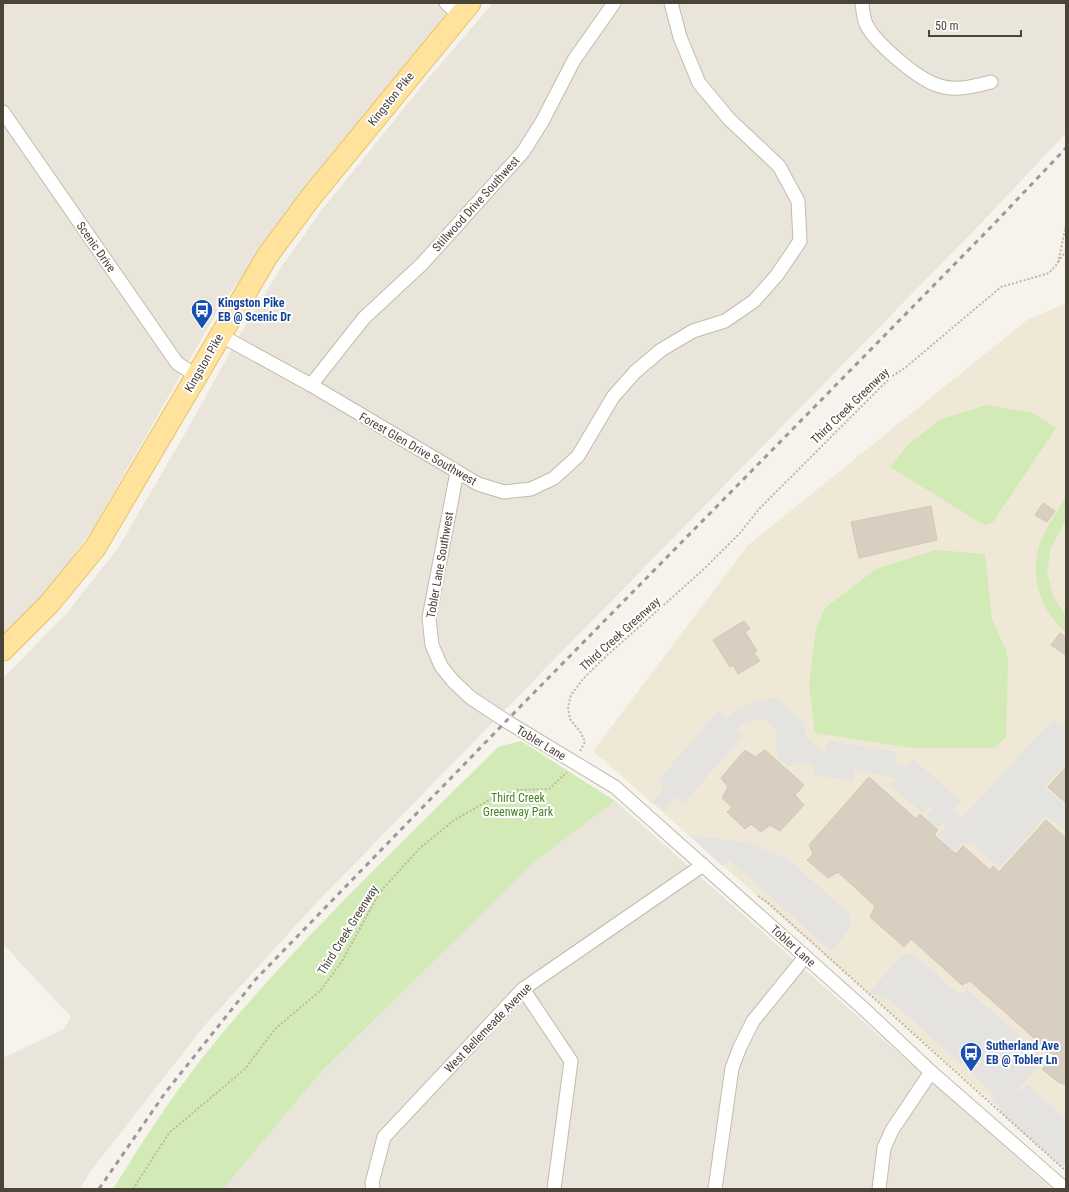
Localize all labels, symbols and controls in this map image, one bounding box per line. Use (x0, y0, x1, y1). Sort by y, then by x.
scale bar (929, 12, 1021, 38)
text: 50 m (935, 19, 959, 33)
street label: Kingston Pike (365, 69, 417, 129)
street label: Stillwood Drive Southwest (430, 153, 523, 254)
street label: Scenic Drive (74, 219, 119, 275)
place label: Kingston Pike EB @ Scenic Dr (218, 296, 291, 324)
bus stop icon: Kingston Pike EB @ Scenic Dr (189, 297, 215, 330)
street label: Kingston Pike (182, 331, 226, 395)
street label: Third Creek Greenway (808, 365, 892, 447)
street label: Forest Glen Drive Southwest (357, 410, 480, 489)
street label: Tobler Lane Southwest (424, 510, 456, 619)
street label: Third Creek Greenway (577, 594, 663, 674)
street label: Tobler Lane (514, 723, 569, 763)
park label: Third Creek Greenway Park (483, 791, 554, 819)
street label: Third Creek Greenway (315, 883, 381, 977)
street label: Tobler Lane (768, 922, 819, 970)
street label: West Bellemeade Avenue (442, 980, 535, 1076)
place label: Sutherland Ave EB @ Tobler Ln (986, 1039, 1059, 1067)
bus stop icon: Sutherland Ave EB @ Tobler Ln (958, 1040, 984, 1073)

